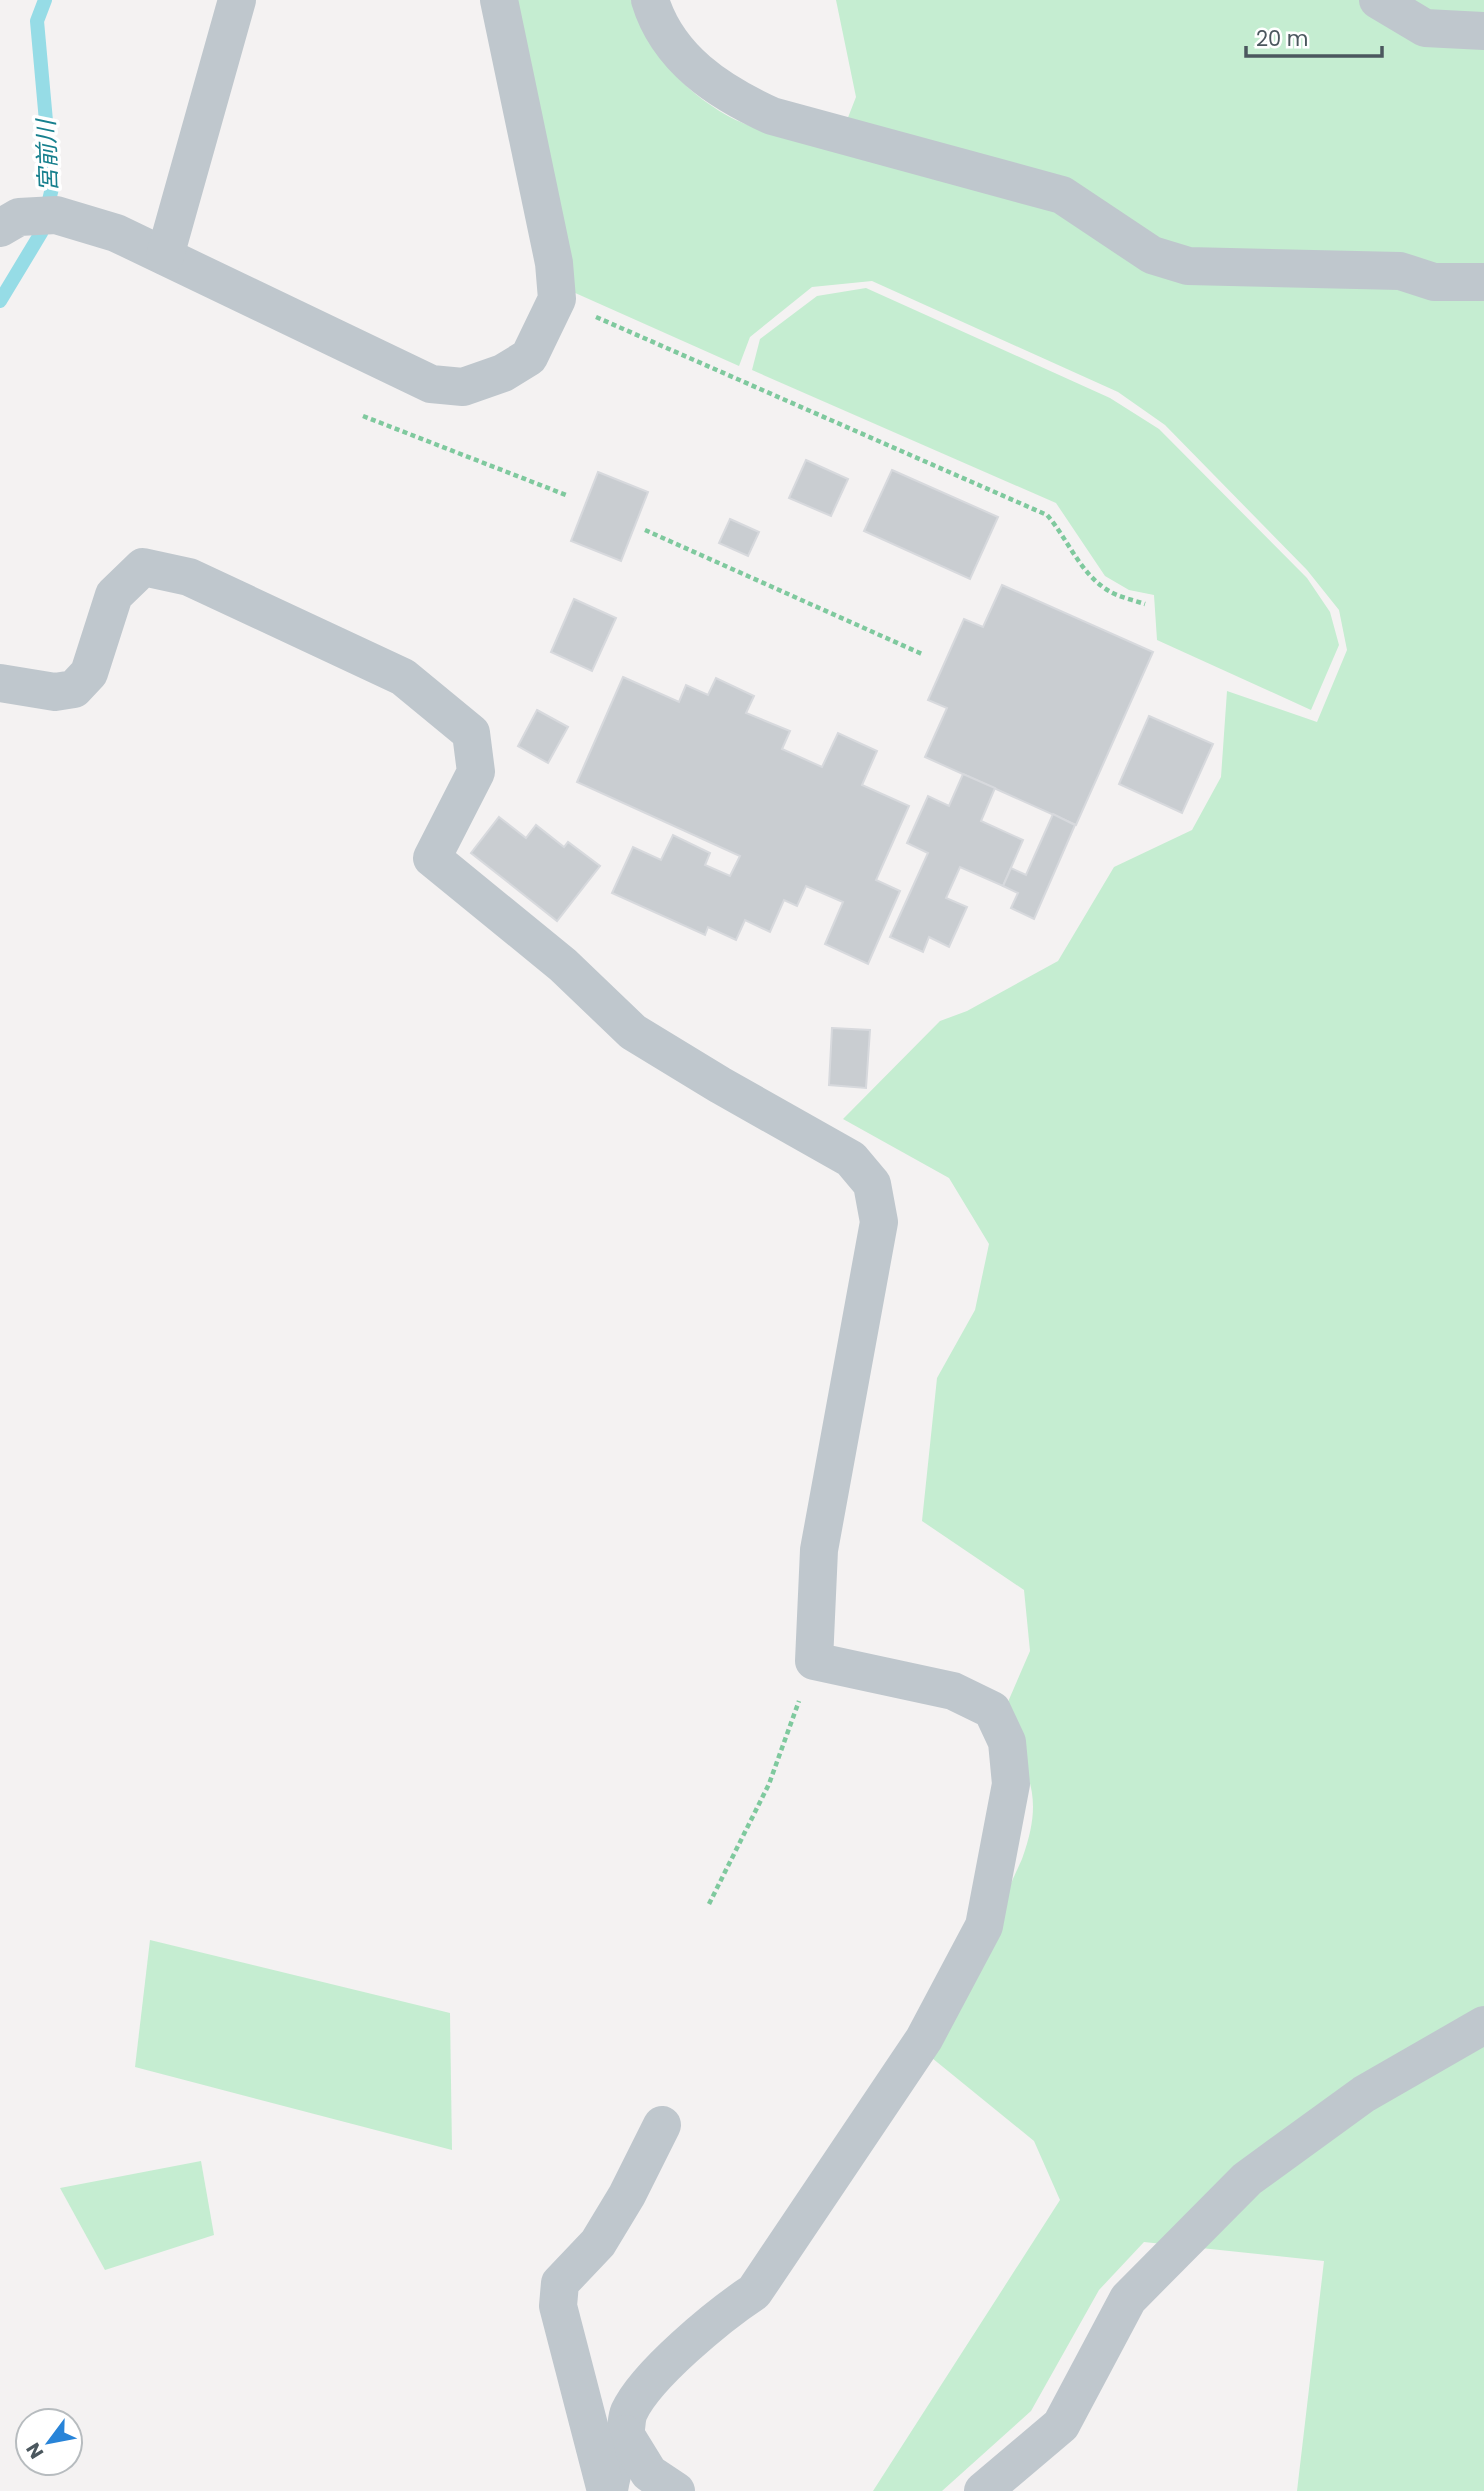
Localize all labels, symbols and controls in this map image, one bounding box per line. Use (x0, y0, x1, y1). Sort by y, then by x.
scale bar (1246, 14, 1382, 58)
text: 20 m (1256, 24, 1309, 53)
water label: 宮前川 (29, 116, 65, 193)
north arrow (14, 2407, 84, 2477)
text: N (20, 2438, 50, 2464)

